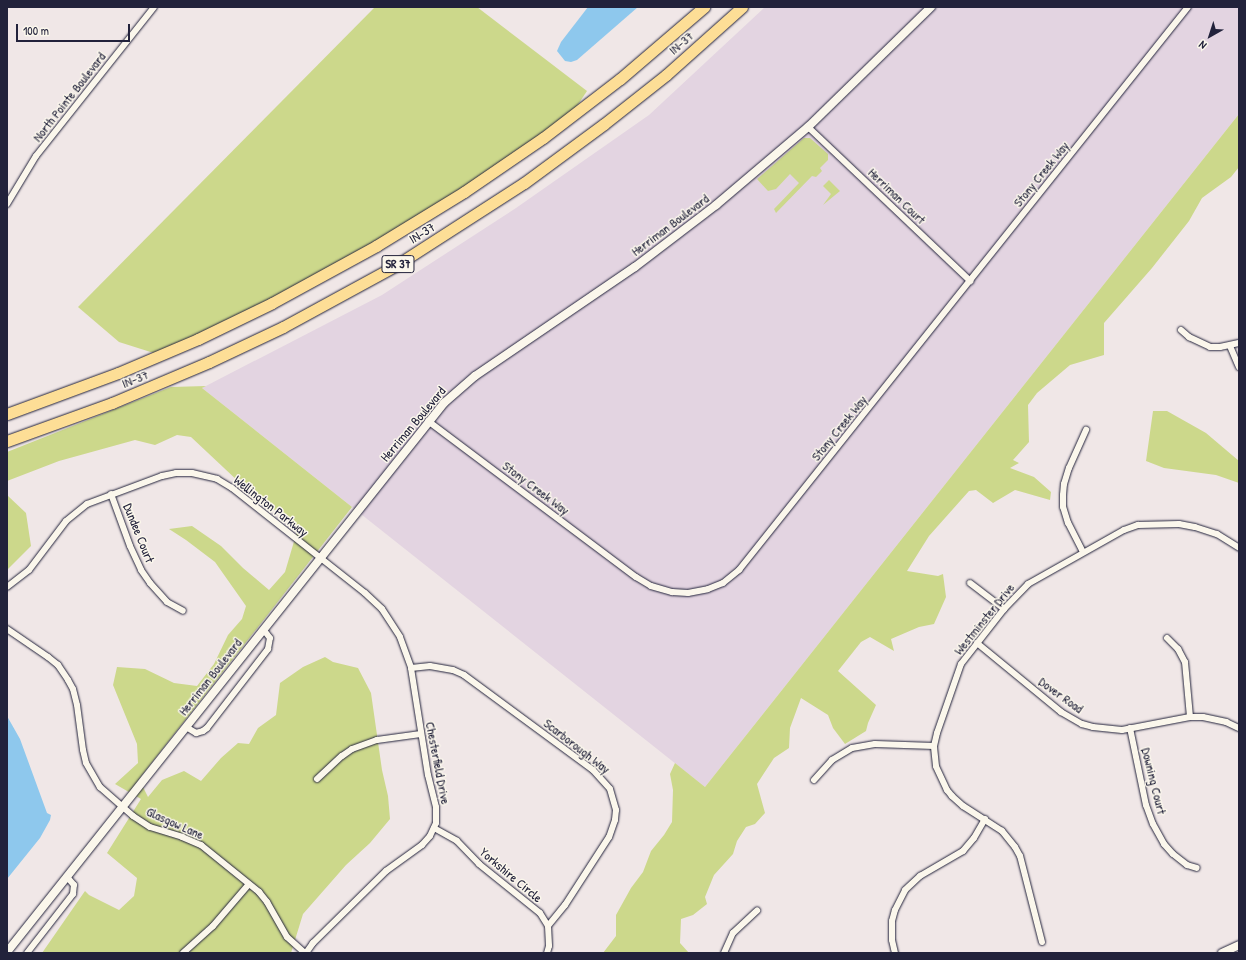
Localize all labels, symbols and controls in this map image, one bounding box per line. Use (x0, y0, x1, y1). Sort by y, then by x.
scale bar (18, 16, 132, 42)
north arrow (1190, 16, 1230, 56)
text: 100 m (23, 22, 49, 39)
street label: IN-37 (666, 28, 696, 58)
text: N (1196, 38, 1209, 53)
street label: North Pointe Boulevard (29, 49, 109, 145)
street label: Stony Creek Way (1010, 138, 1072, 210)
street label: Herriman Court (865, 165, 929, 227)
street label: Herriman Boulevard (628, 191, 712, 259)
street label: IN-37 (406, 219, 438, 247)
road number: SR 37 (381, 254, 415, 274)
street label: IN-37 (119, 367, 151, 391)
street label: Herriman Boulevard (377, 383, 449, 465)
street label: Stony Creek Way (808, 392, 870, 464)
street label: Stony Creek Way (500, 458, 572, 518)
street label: Wellington Parkway (231, 472, 311, 540)
street label: Dundee Court (120, 501, 158, 565)
street label: Westminster Drive (950, 580, 1018, 658)
street label: Herriman Boulevard (175, 636, 245, 718)
street label: Dover Road (1036, 674, 1086, 716)
street label: Scarborough Way (541, 715, 613, 777)
street label: Chesterfield Drive (422, 720, 454, 806)
street label: Downing Court (1138, 746, 1170, 816)
street label: Glasgow Lane (144, 804, 206, 842)
street label: Yorkshire Circle (477, 844, 545, 906)

